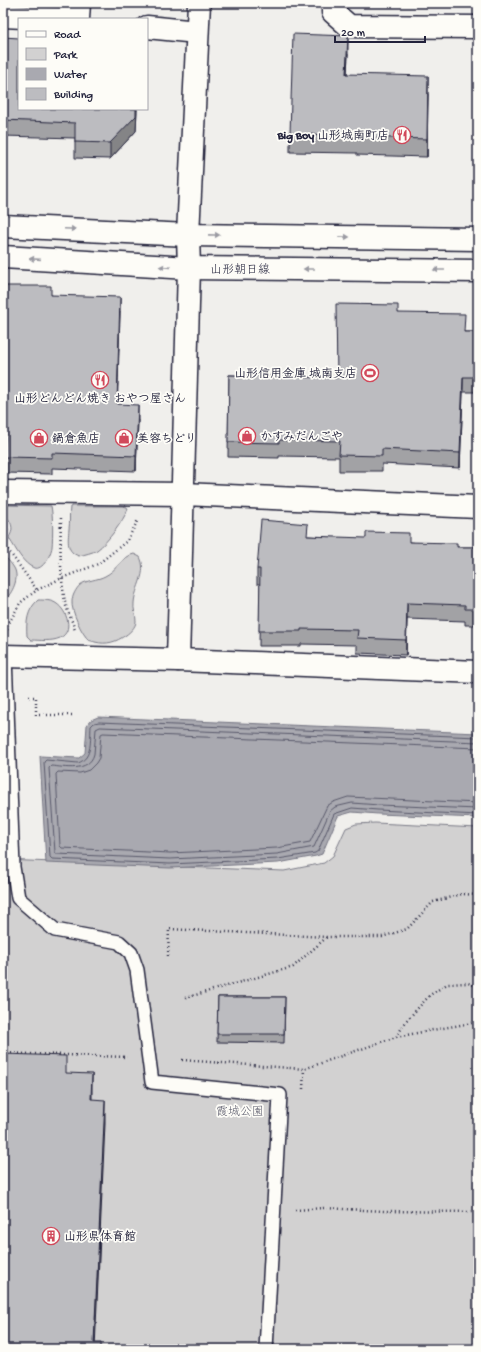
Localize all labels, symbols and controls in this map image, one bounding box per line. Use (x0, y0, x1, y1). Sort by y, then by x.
legend (18, 18, 148, 110)
scale bar (335, 18, 425, 44)
text: 20 m (341, 27, 366, 41)
text: Road (54, 29, 81, 43)
text: Park (53, 49, 79, 63)
text: Water (54, 69, 88, 83)
text: Building (53, 89, 93, 103)
restaurant icon: Big Boy 山形城南町店 (392, 125, 412, 145)
place label: Big Boy 山形城南町店 (276, 129, 389, 144)
one-way arrow (64, 226, 77, 232)
one-way arrow (208, 232, 221, 238)
one-way arrow (338, 234, 351, 240)
one-way arrow (29, 255, 41, 262)
one-way arrow (159, 263, 171, 270)
street label: 山形朝日線 (210, 263, 270, 278)
one-way arrow (302, 266, 315, 272)
one-way arrow (433, 267, 445, 274)
sports icon: 山形信用金庫 城南支店 (360, 363, 380, 383)
place label: 山形信用金庫 城南支店 (234, 367, 357, 382)
restaurant icon: 山形どんどん焼き おやつ屋さん (90, 370, 110, 390)
place label: 山形どんどん焼き おやつ屋さん (14, 392, 186, 407)
shop icon: かすみだんごや (237, 426, 257, 446)
shop icon: 鍋倉魚店 (29, 428, 49, 448)
shop icon: 美容ちどり (114, 428, 134, 448)
place label: かすみだんごや (260, 431, 343, 445)
place label: 鍋倉魚店 (52, 432, 100, 447)
place label: 美容ちどり (137, 432, 197, 447)
park label: 霞城公園 (216, 1105, 264, 1120)
building icon: 山形県体育館 (41, 1226, 61, 1246)
place label: 山形県体育館 (64, 1230, 136, 1245)

